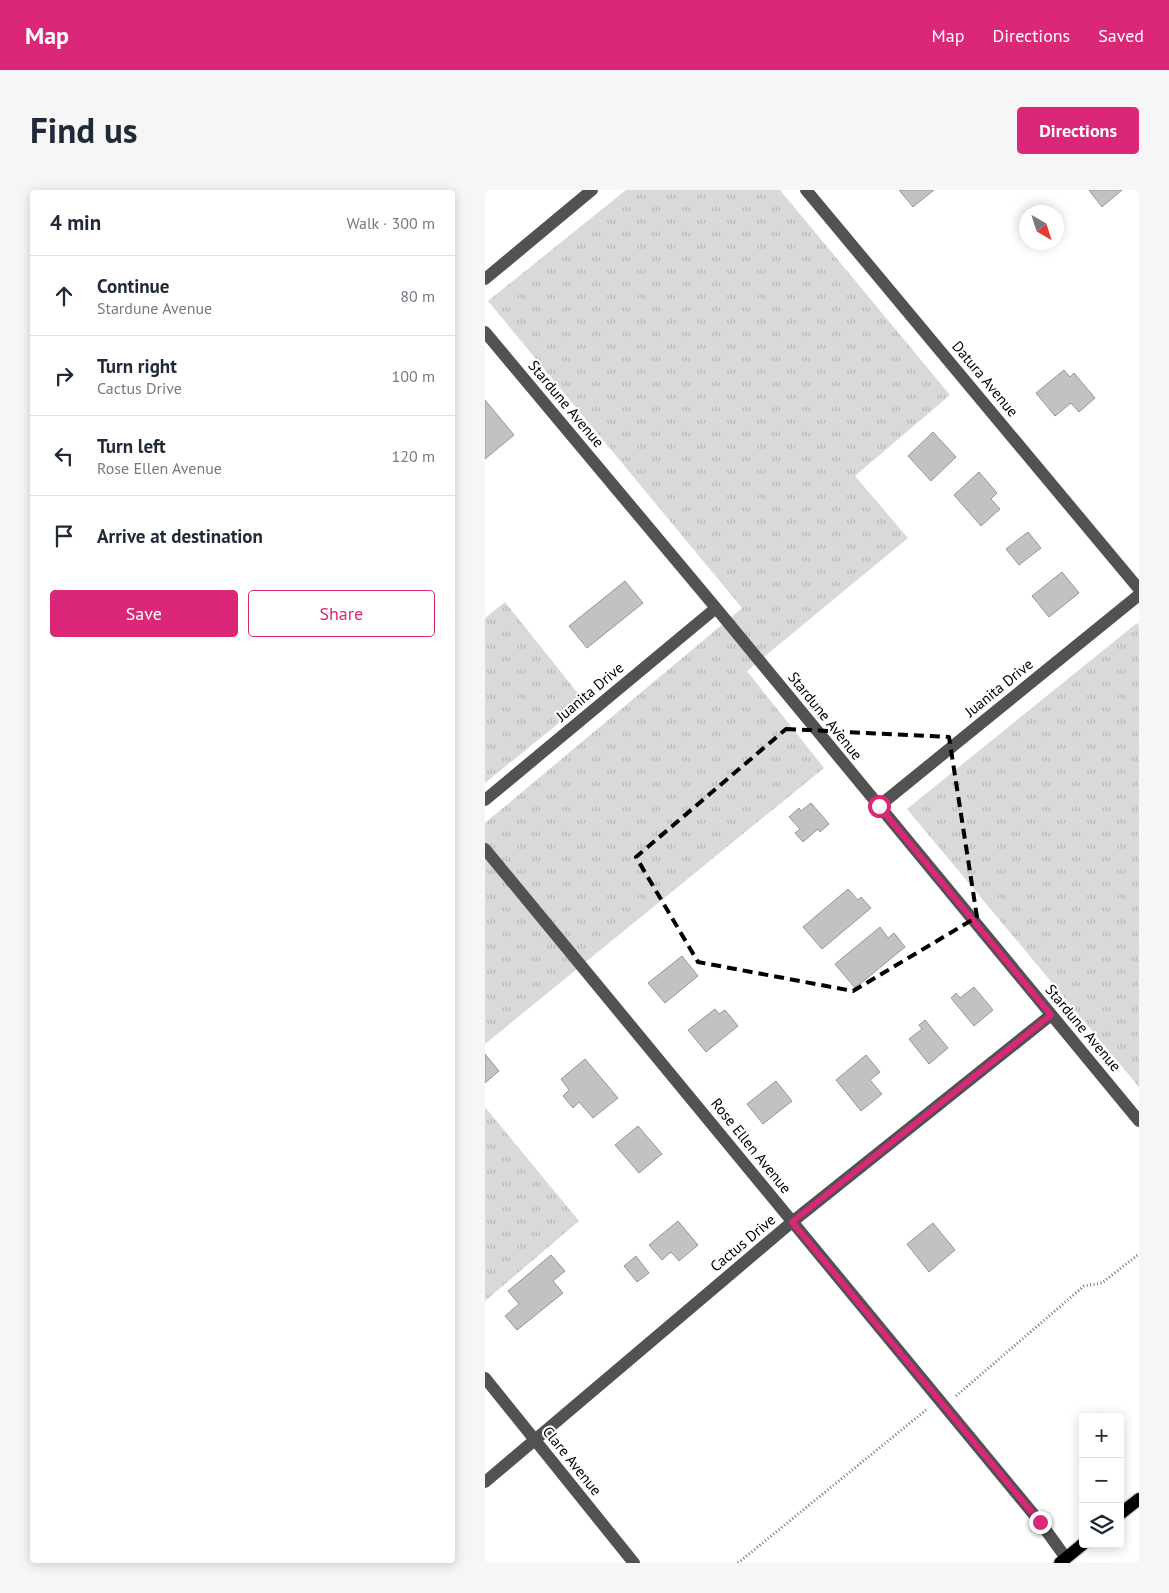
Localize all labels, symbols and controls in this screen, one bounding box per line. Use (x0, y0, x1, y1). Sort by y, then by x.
text: Map (25, 20, 69, 51)
text: Map (932, 24, 964, 47)
text: Directions (992, 24, 1070, 47)
text: Saved (1098, 24, 1144, 47)
text: Find us (30, 107, 138, 153)
button: Directions (1017, 107, 1139, 154)
north arrow (1019, 205, 1064, 250)
text: 4 min (50, 209, 101, 236)
text: Walk · 300 m (346, 213, 435, 233)
text: Continue (97, 274, 169, 298)
icon: ahead (50, 282, 78, 310)
text: 80 m (400, 286, 435, 306)
text: Stardune Avenue (97, 298, 212, 318)
street label: Datura Avenue (948, 337, 1023, 421)
text: Turn right (97, 354, 177, 378)
street label: Stardune Avenue (524, 356, 608, 451)
icon: right (50, 362, 78, 390)
text: 100 m (392, 366, 435, 386)
text: Cactus Drive (97, 378, 182, 398)
text: Turn left (97, 434, 166, 458)
icon: left (50, 442, 78, 470)
text: 120 m (392, 446, 435, 466)
text: Rose Ellen Avenue (97, 458, 222, 478)
icon: arrive (50, 522, 78, 550)
text: Arrive at destination (97, 524, 263, 548)
button: Save (50, 590, 238, 637)
button: Share (248, 590, 435, 637)
street label: Juanita Drive (960, 654, 1037, 722)
street label: Juanita Drive (551, 658, 627, 726)
street label: Stardune Avenue (784, 668, 867, 764)
route start (868, 795, 891, 818)
street label: Stardune Avenue (1041, 980, 1125, 1075)
street label: Rose Ellen Avenue (707, 1094, 796, 1197)
street label: Cactus Drive (706, 1210, 779, 1275)
map controls (1079, 1413, 1124, 1548)
button: + (1079, 1413, 1124, 1458)
street label: Clare Avenue (539, 1422, 606, 1499)
button: − (1079, 1458, 1124, 1503)
button: layers (1079, 1503, 1124, 1548)
route end (1029, 1511, 1052, 1534)

